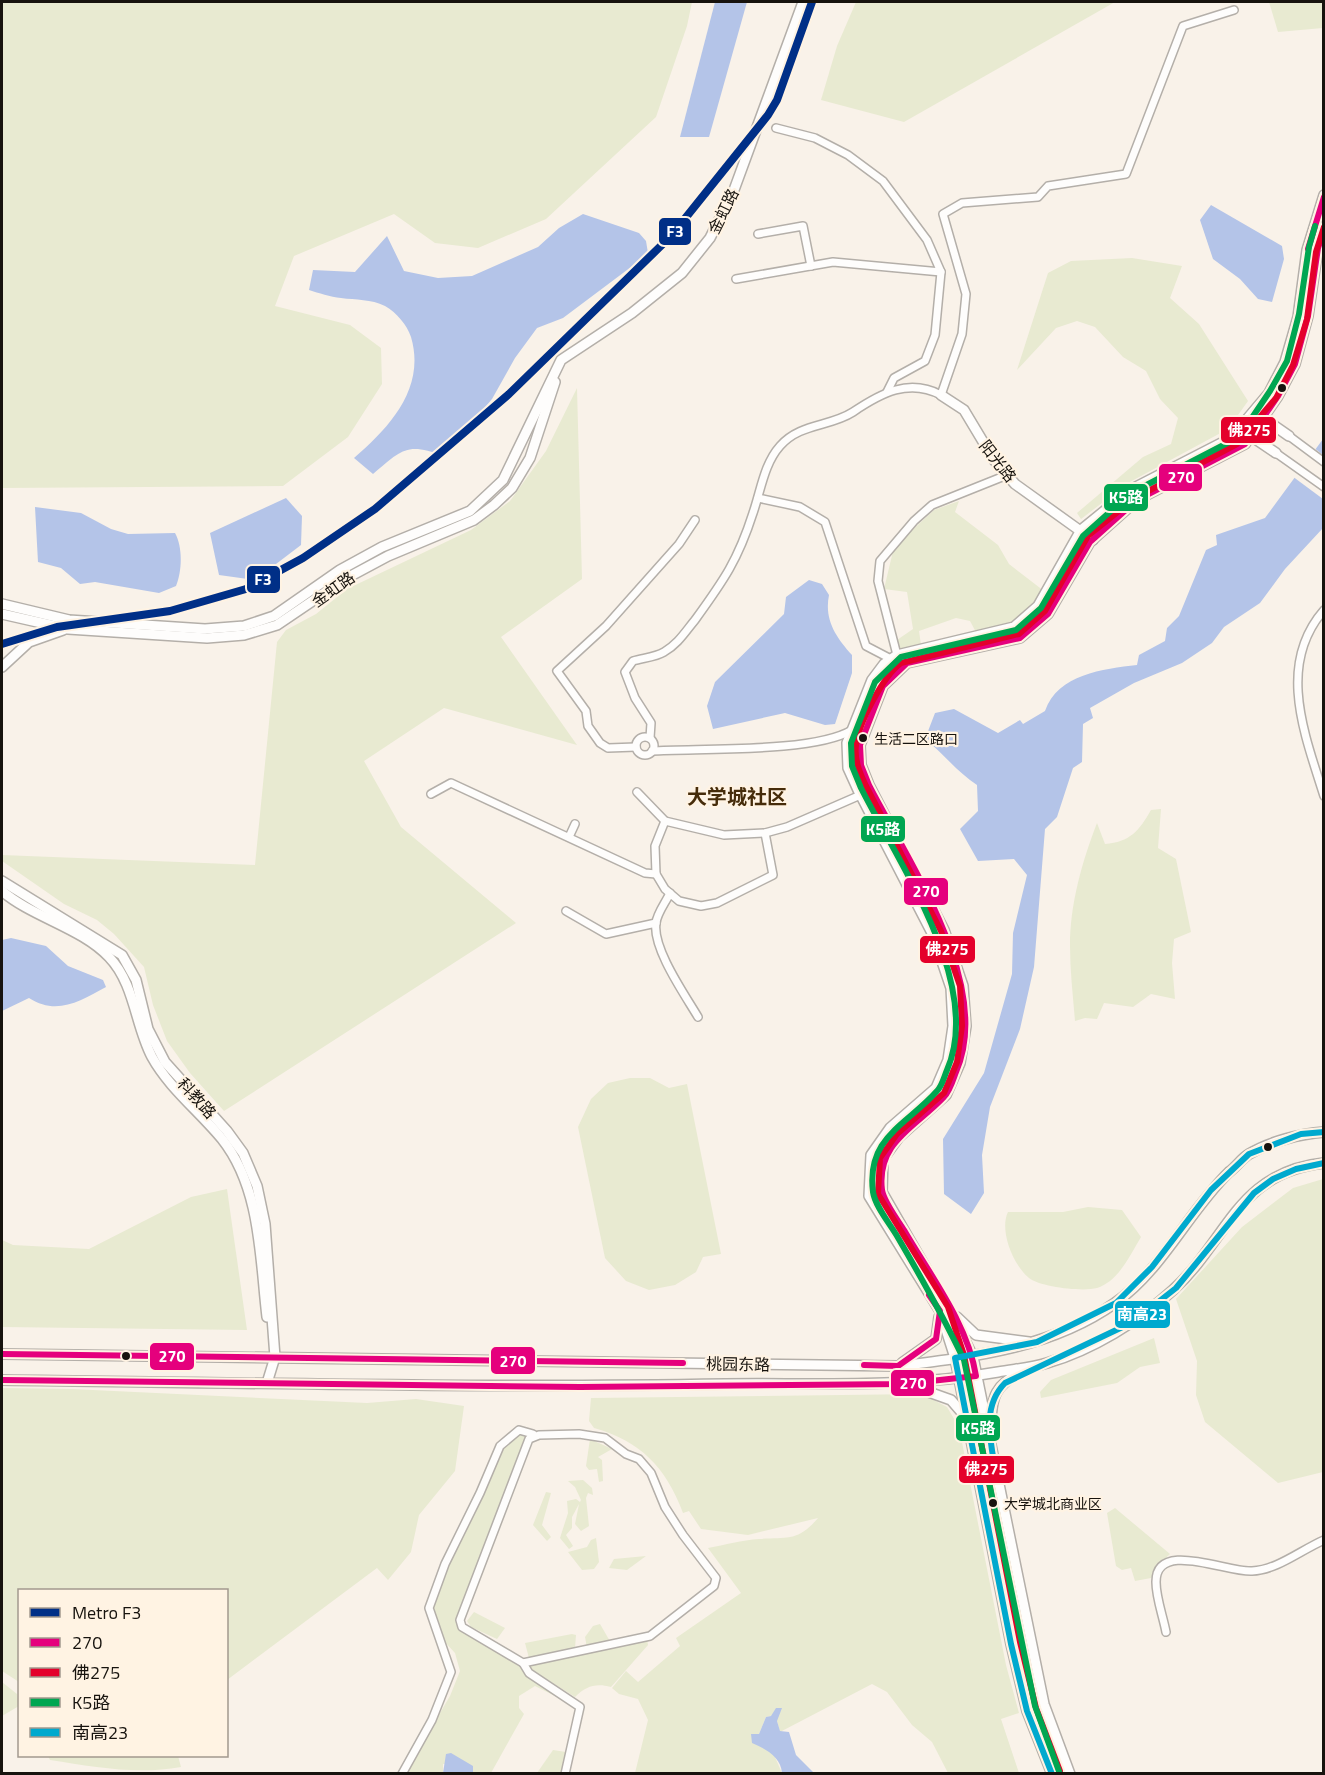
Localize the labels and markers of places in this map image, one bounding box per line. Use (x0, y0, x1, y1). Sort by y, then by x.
unlabelled marker (1276, 382, 1288, 394)
place label: 生活二区路口 (874, 728, 958, 749)
marker: 生活二区路口 (857, 732, 869, 744)
unlabelled marker (1262, 1141, 1274, 1153)
unlabelled marker (120, 1350, 132, 1362)
place label: 大学城北商业区 (1004, 1493, 1102, 1514)
marker: 大学城北商业区 (987, 1497, 999, 1509)

